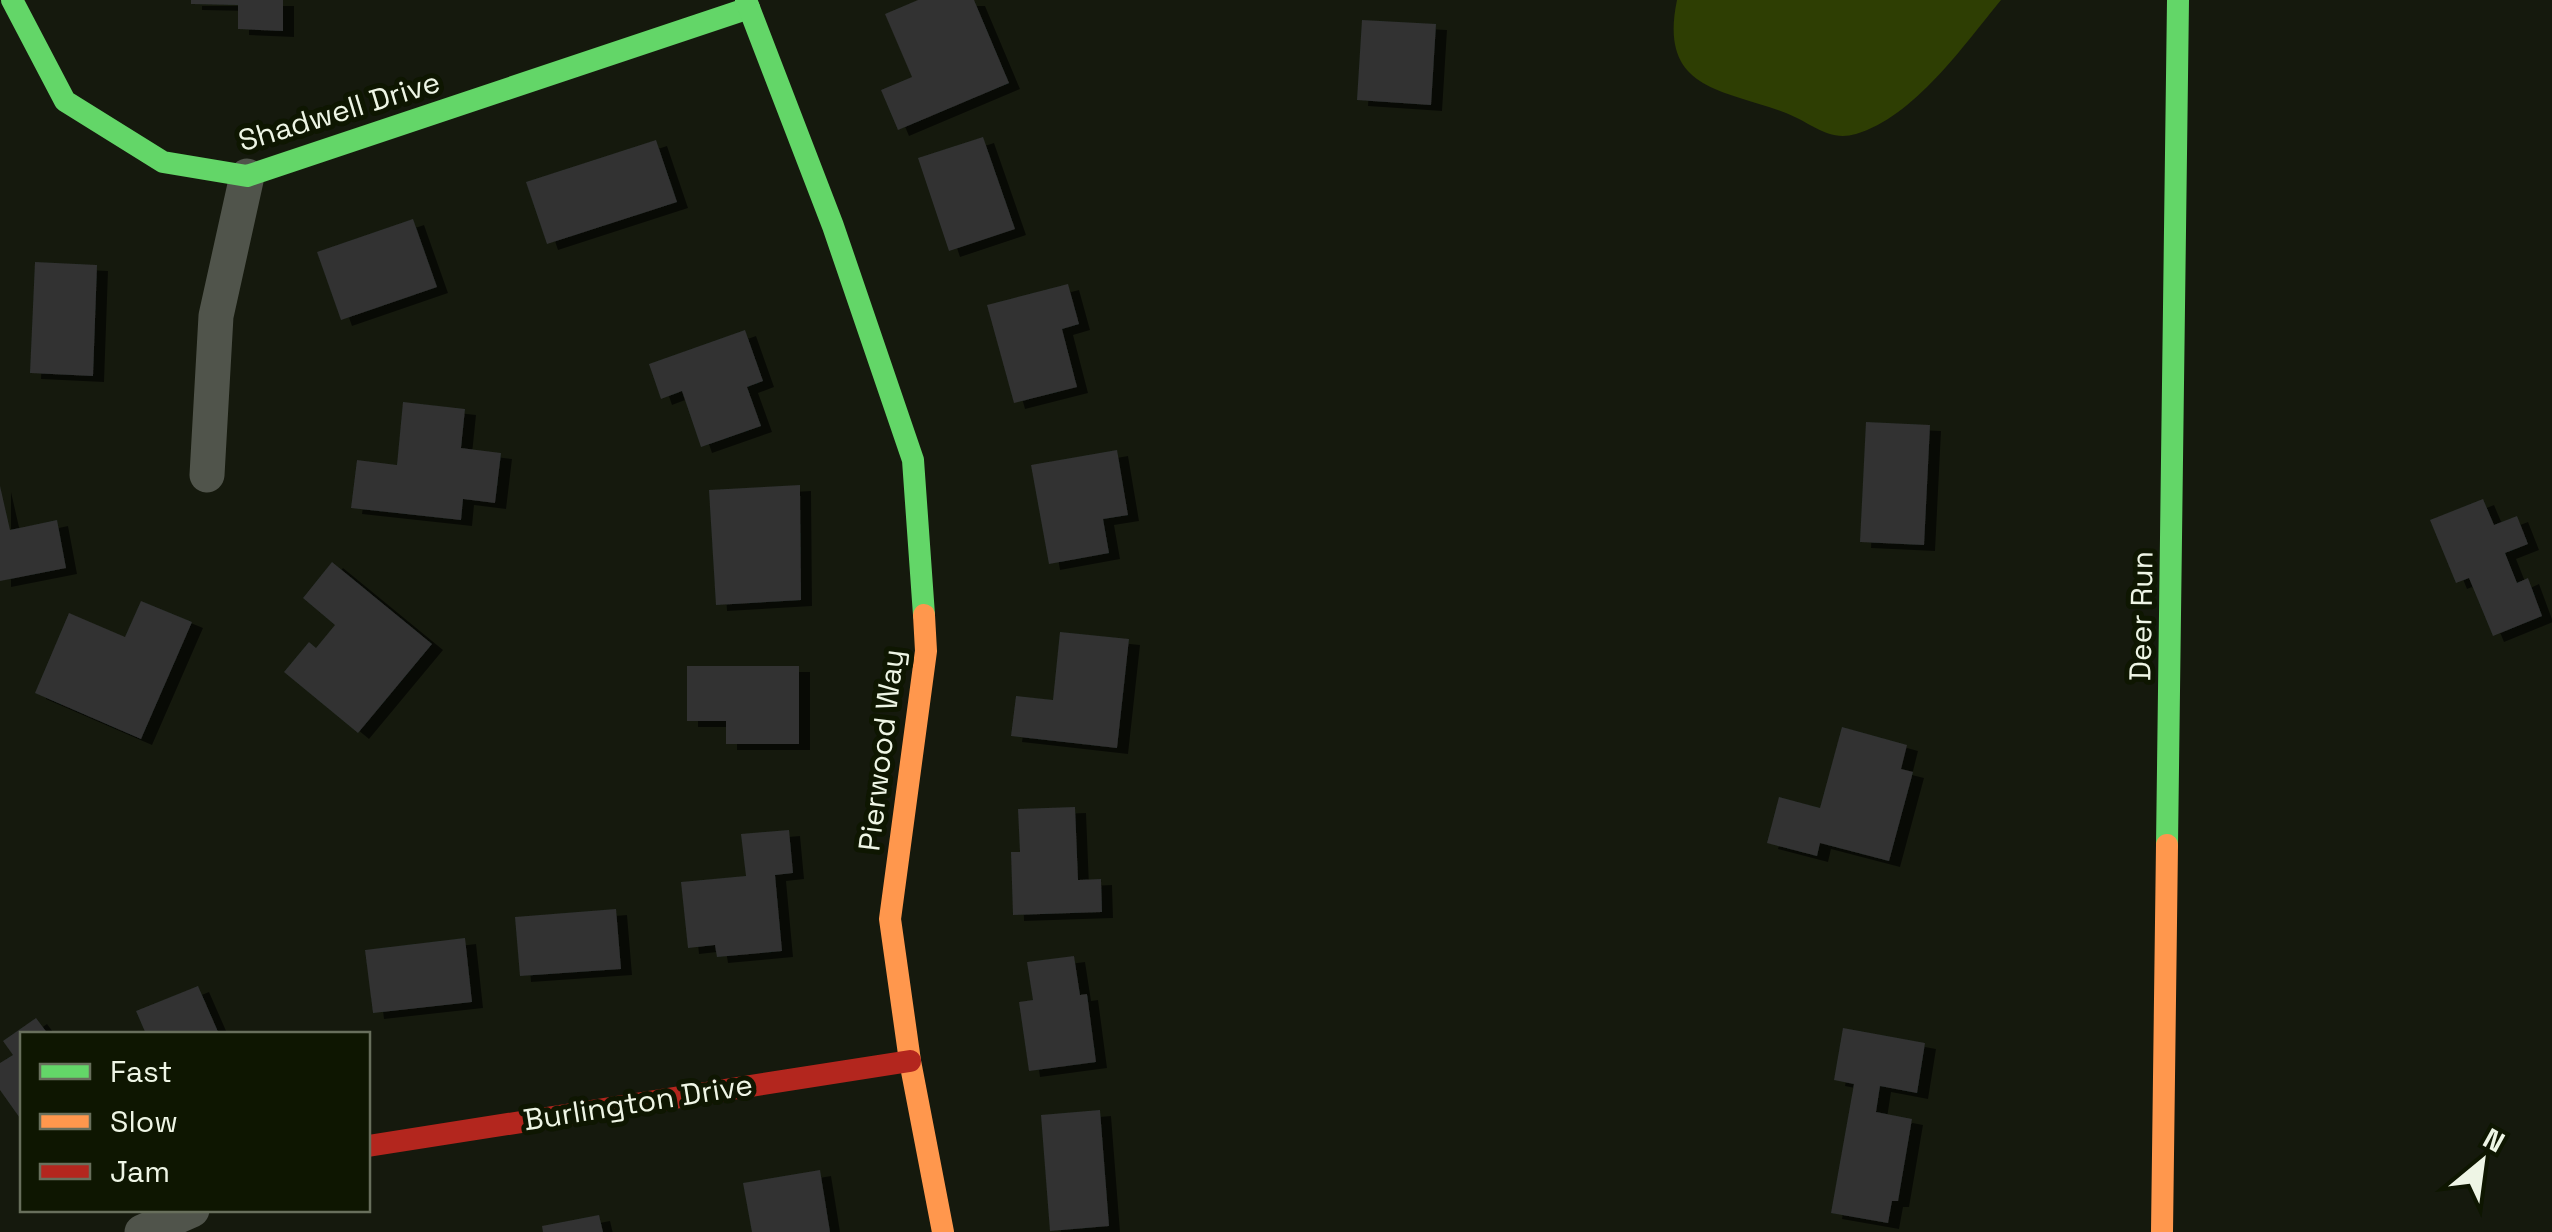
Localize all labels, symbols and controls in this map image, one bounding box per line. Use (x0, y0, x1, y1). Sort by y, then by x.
street label: Shadwell Drive (233, 62, 445, 160)
street label: Deer Run (2120, 551, 2162, 681)
street label: Pierwood Way (849, 647, 913, 853)
legend (20, 1032, 370, 1212)
text: Fast (110, 1052, 172, 1091)
street label: Burlington Drive (521, 1065, 755, 1139)
text: Slow (110, 1102, 178, 1141)
north arrow (2432, 1112, 2532, 1212)
text: N (2477, 1120, 2511, 1160)
text: Jam (110, 1152, 170, 1191)

